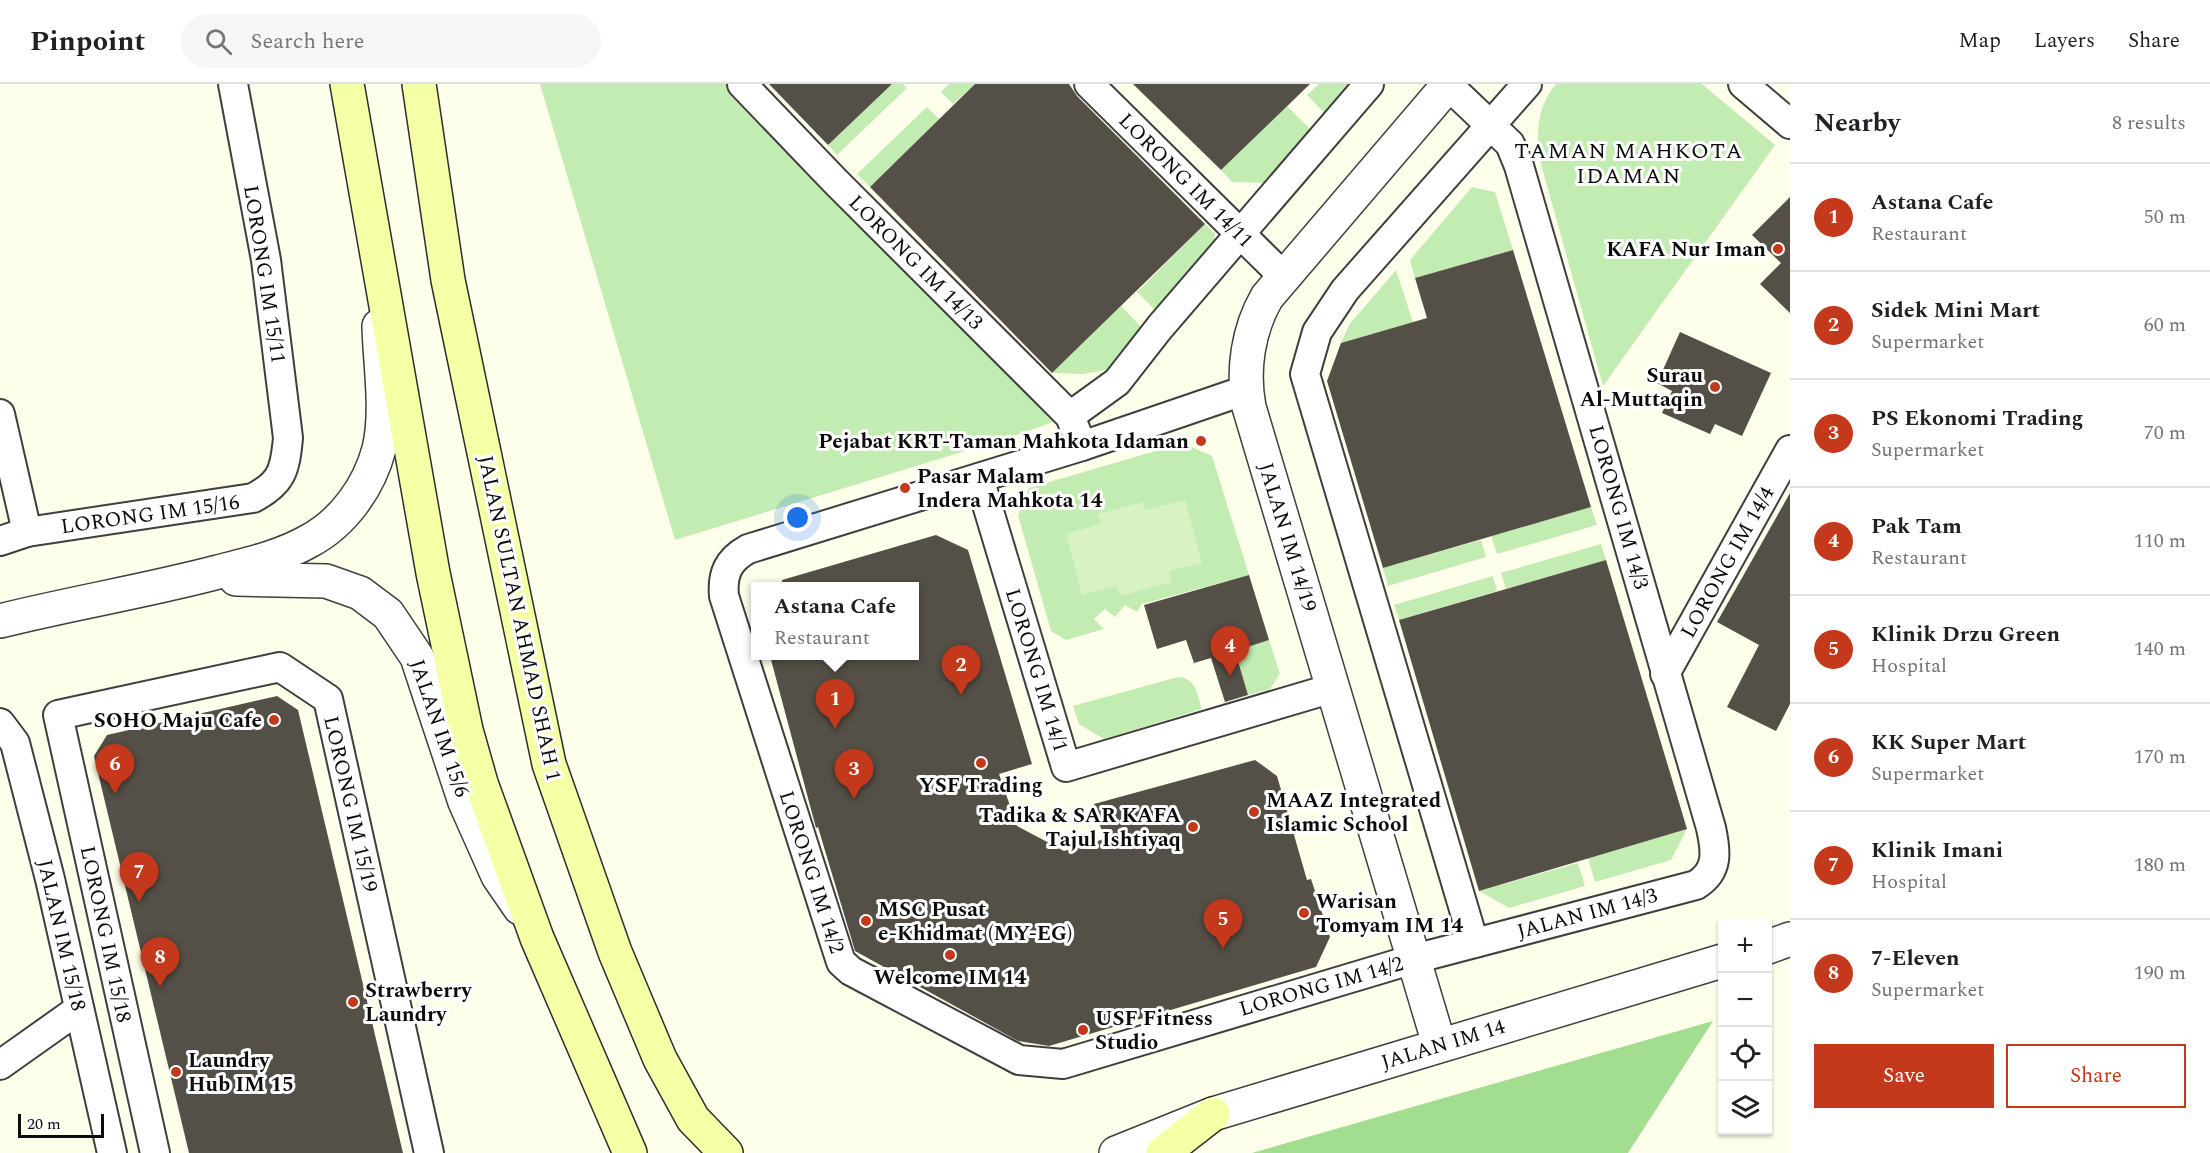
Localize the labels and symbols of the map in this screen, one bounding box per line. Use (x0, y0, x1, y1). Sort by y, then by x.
street label: LORONG IM 14/11 (1110, 106, 1260, 256)
district label: TAMAN MAHKOTA IDAMAN (1514, 135, 1744, 193)
street label: LORONG IM 15/11 (234, 183, 294, 366)
street label: LORONG IM 14/13 (840, 188, 991, 338)
place label: KAFA Nur Iman (1606, 234, 1766, 266)
marker: KAFA Nur Iman (1771, 242, 1785, 256)
place label: Surau Al-Muttaqin (1580, 360, 1704, 416)
marker: Surau Al-Muttaqin (1708, 380, 1722, 394)
street label: LORONG IM 14/3 (1579, 421, 1657, 594)
place label: Pejabat KRT-Taman Mahkota Idaman (818, 426, 1189, 458)
marker: Pejabat KRT-Taman Mahkota Idaman (1194, 434, 1208, 448)
street label: JALAN SULTAN AHMAD SHAH 1 (469, 452, 569, 784)
street label: JALAN IM 14/19 (1249, 459, 1325, 616)
place label: Pasar Malam Indera Mahkota 14 (917, 461, 1103, 517)
street label: LORONG IM 14/4 (1673, 480, 1783, 644)
marker: Pasar Malam Indera Mahkota 14 (898, 481, 912, 495)
street label: LORONG IM 15/16 (59, 487, 242, 543)
your location (783, 503, 812, 532)
street label: LORONG IM 14/1 (996, 585, 1076, 756)
pin: 4 (1210, 626, 1250, 676)
pin: 2 (942, 646, 980, 695)
street label: JALAN IM 15/6 (400, 655, 478, 802)
pin: 1 (816, 680, 854, 729)
place label: SOHO Maju Cafe (94, 705, 262, 737)
marker: SOHO Maju Cafe (267, 713, 281, 727)
street label: LORONG IM 15/19 (314, 713, 386, 896)
pin: 6 (96, 744, 134, 794)
pin: 3 (834, 750, 874, 799)
marker: YSF Trading (974, 756, 988, 770)
place label: YSF Trading (919, 770, 1043, 802)
place label: MAAZ Integrated Islamic School (1266, 785, 1441, 841)
street label: LORONG IM 14/2 (770, 787, 852, 958)
place label: Tadika & SAR KAFA Tajul Ishtiyaq (979, 800, 1181, 856)
marker: MAAZ Integrated Islamic School (1247, 805, 1261, 819)
marker: Tadika & SAR KAFA Tajul Ishtiyaq (1186, 820, 1200, 834)
street label: LORONG IM 15/18 (71, 843, 139, 1026)
pin: 7 (120, 852, 158, 902)
street label: JALAN IM 15/18 (28, 856, 94, 1014)
street label: JALAN IM 14/3 (1514, 880, 1661, 948)
place label: Warisan Tomyam IM 14 (1316, 886, 1463, 942)
place label: MSC Pusat e-Khidmat (MY-EG) (878, 894, 1072, 950)
pin: 5 (1204, 900, 1242, 949)
marker: Warisan Tomyam IM 14 (1297, 906, 1311, 920)
marker: MSC Pusat e-Khidmat (MY-EG) (859, 914, 873, 928)
pin: 8 (140, 938, 180, 987)
marker: Welcome IM 14 (943, 948, 957, 962)
street label: LORONG IM 14/2 (1235, 948, 1407, 1026)
place label: Welcome IM 14 (874, 962, 1027, 994)
place label: Strawberry Laundry (365, 975, 472, 1031)
marker: Strawberry Laundry (346, 995, 360, 1009)
place label: USF Fitness Studio (1095, 1003, 1213, 1059)
street label: JALAN IM 14 (1377, 1011, 1510, 1079)
marker: USF Fitness Studio (1076, 1023, 1090, 1037)
place label: Laundry Hub IM 15 (188, 1045, 294, 1101)
marker: Laundry Hub IM 15 (169, 1065, 183, 1079)
scale bar (18, 1111, 104, 1138)

